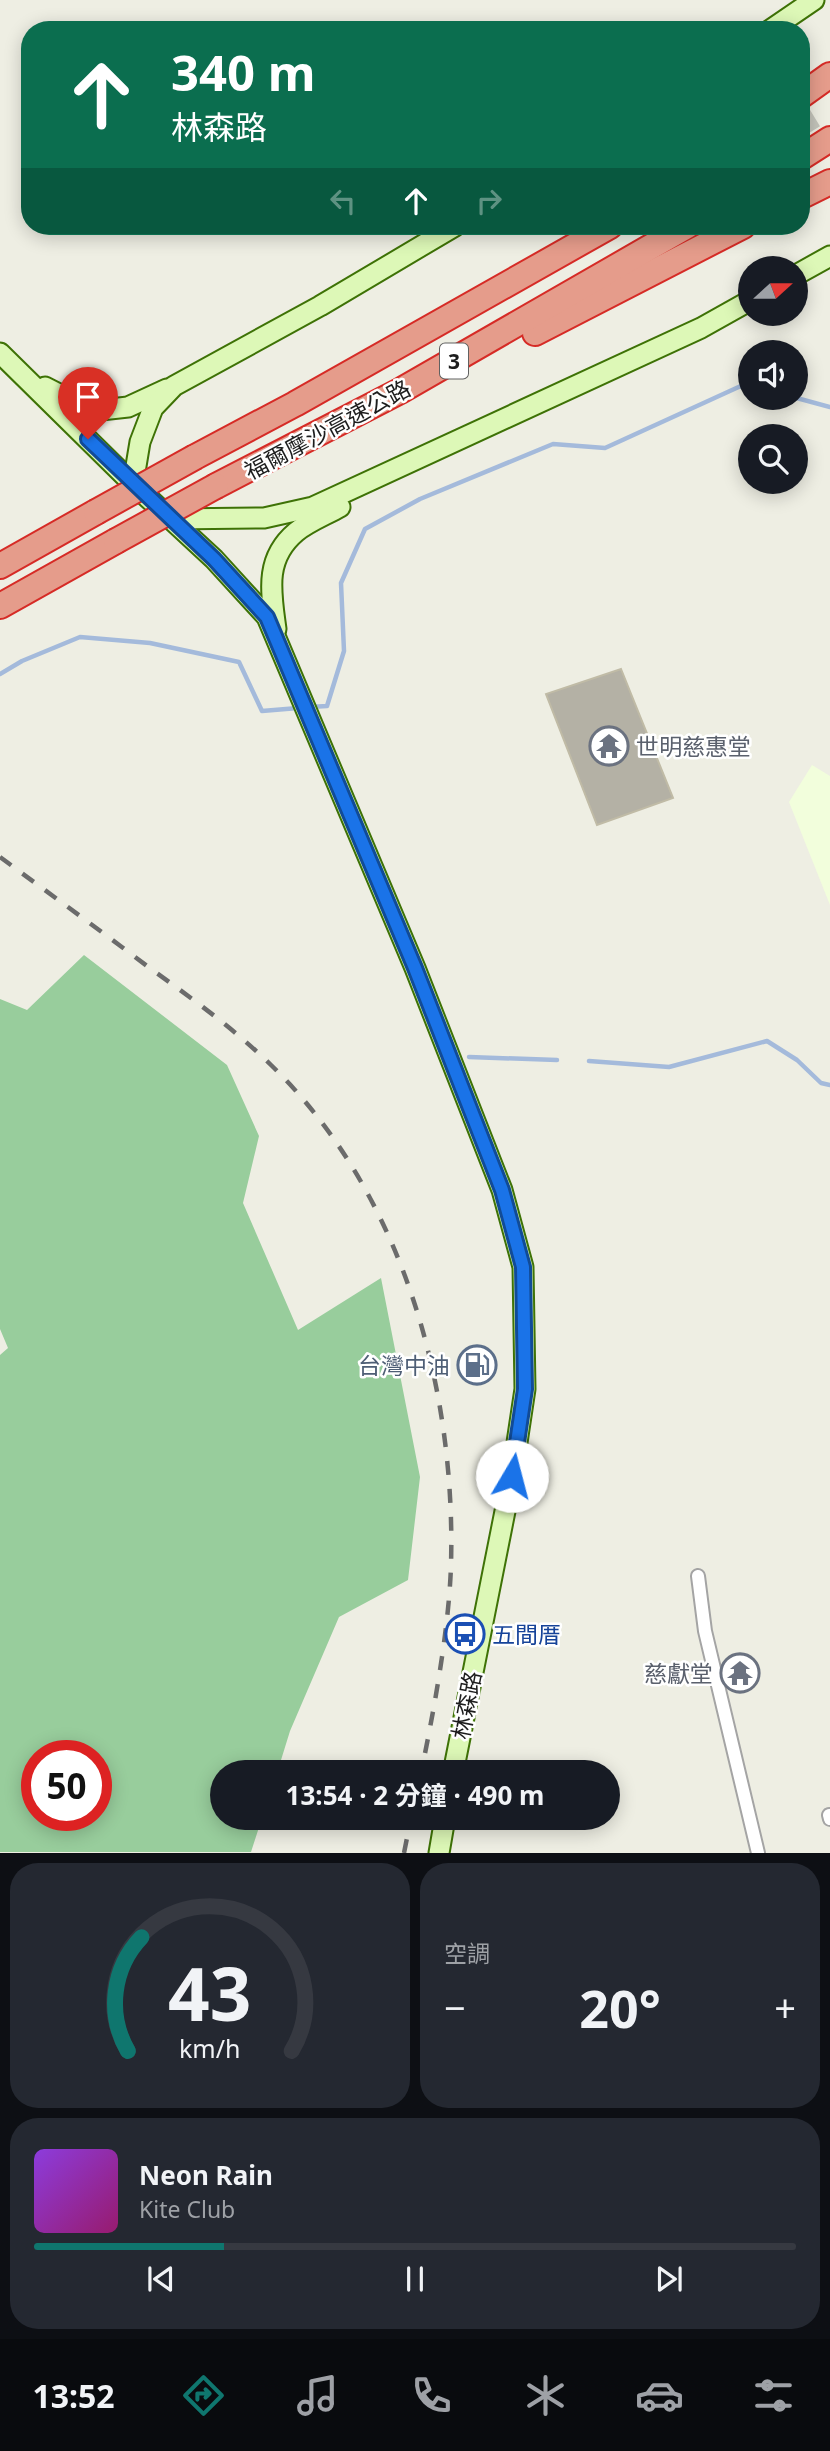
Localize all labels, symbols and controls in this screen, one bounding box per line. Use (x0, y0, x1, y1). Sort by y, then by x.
text: 340 m (171, 39, 316, 105)
icon: ahead (56, 49, 147, 140)
text: 林森路 (171, 105, 267, 148)
icon: left (324, 182, 362, 220)
icon: ahead (397, 182, 435, 220)
icon: right (470, 182, 508, 220)
north arrow (738, 256, 808, 326)
map controls (738, 256, 808, 494)
button: sound (738, 340, 808, 410)
road number: 3 (440, 344, 468, 378)
pin (58, 367, 118, 439)
street label: 福爾摩沙高速公路 (238, 372, 416, 486)
icon: arrive (69, 378, 107, 416)
button: search (738, 424, 808, 494)
temple icon: 世明慈惠堂 (588, 725, 630, 767)
place label: 世明慈惠堂 (636, 730, 751, 762)
fuel station icon: 台灣中油 (456, 1344, 498, 1386)
place label: 台灣中油 (358, 1349, 450, 1381)
position arrow (475, 1439, 549, 1513)
bus stop icon: 五間厝 (444, 1613, 486, 1655)
place label: 五間厝 (492, 1618, 561, 1650)
temple icon: 慈獻堂 (719, 1652, 761, 1694)
place label: 慈獻堂 (644, 1657, 713, 1689)
street label: 林森路 (444, 1668, 488, 1742)
speed limit sign: 50 (21, 1740, 112, 1831)
text: 13:54 · 2 分鐘 · 490 m (286, 1777, 544, 1813)
text: 空調 (444, 1937, 490, 1969)
text: 43 (168, 1944, 252, 2043)
text: 20° (579, 1972, 661, 2043)
text: − (444, 1981, 466, 2033)
text: + (774, 1981, 796, 2033)
text: km/h (179, 2031, 241, 2065)
text: Neon Rain (139, 2157, 273, 2193)
text: Kite Club (139, 2193, 235, 2225)
icon: previous (142, 2260, 180, 2298)
icon: pause (396, 2260, 434, 2298)
icon: next (650, 2260, 688, 2298)
icon: directions (179, 2371, 228, 2420)
icon: music (293, 2371, 342, 2420)
icon: phone (407, 2371, 456, 2420)
icon: climate (521, 2371, 570, 2420)
icon: car (635, 2371, 684, 2420)
icon: filters (749, 2371, 798, 2420)
text: 13:52 (32, 2374, 115, 2417)

